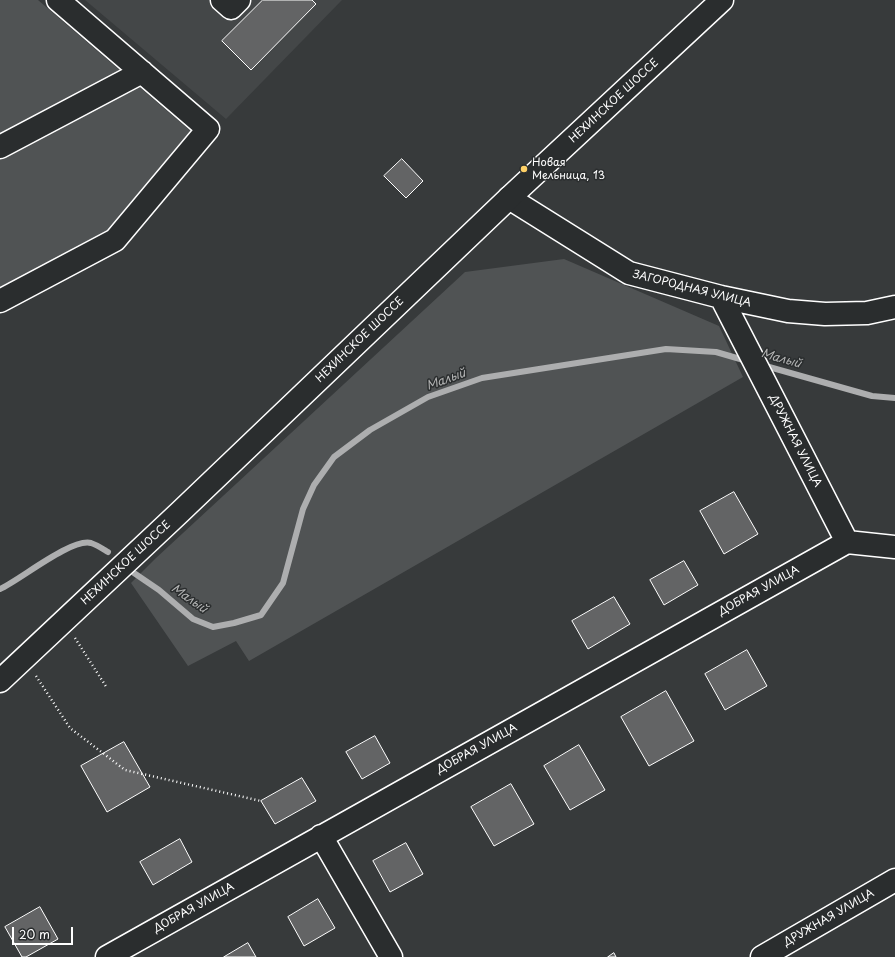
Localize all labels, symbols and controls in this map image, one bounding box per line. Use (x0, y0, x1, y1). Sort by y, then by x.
street label: НЕХИНСКОЕ ШОССЕ (567, 56, 661, 146)
place label: Новая Мельница, 13 (532, 156, 605, 182)
marker: Новая Мельница, 13 (519, 164, 529, 174)
street label: ЗАГОРОДНАЯ УЛИЦА (631, 268, 753, 310)
street label: НЕХИНСКОЕ ШОССЕ (313, 295, 407, 385)
water label: Малый (759, 346, 803, 372)
water label: Малый (424, 366, 468, 394)
street label: ДРУЖНАЯ УЛИЦА (766, 392, 824, 490)
street label: НЕХИНСКОЕ ШОССЕ (79, 518, 173, 608)
street label: ДОБРАЯ УЛИЦА (716, 563, 802, 619)
water label: Малый (168, 581, 210, 617)
street label: ДОБРАЯ УЛИЦА (434, 721, 520, 777)
street label: ДОБРАЯ УЛИЦА (151, 880, 237, 936)
street label: ДРУЖНАЯ УЛИЦА (781, 887, 877, 949)
scale bar (14, 919, 75, 945)
text: 20 m (19, 925, 50, 943)

